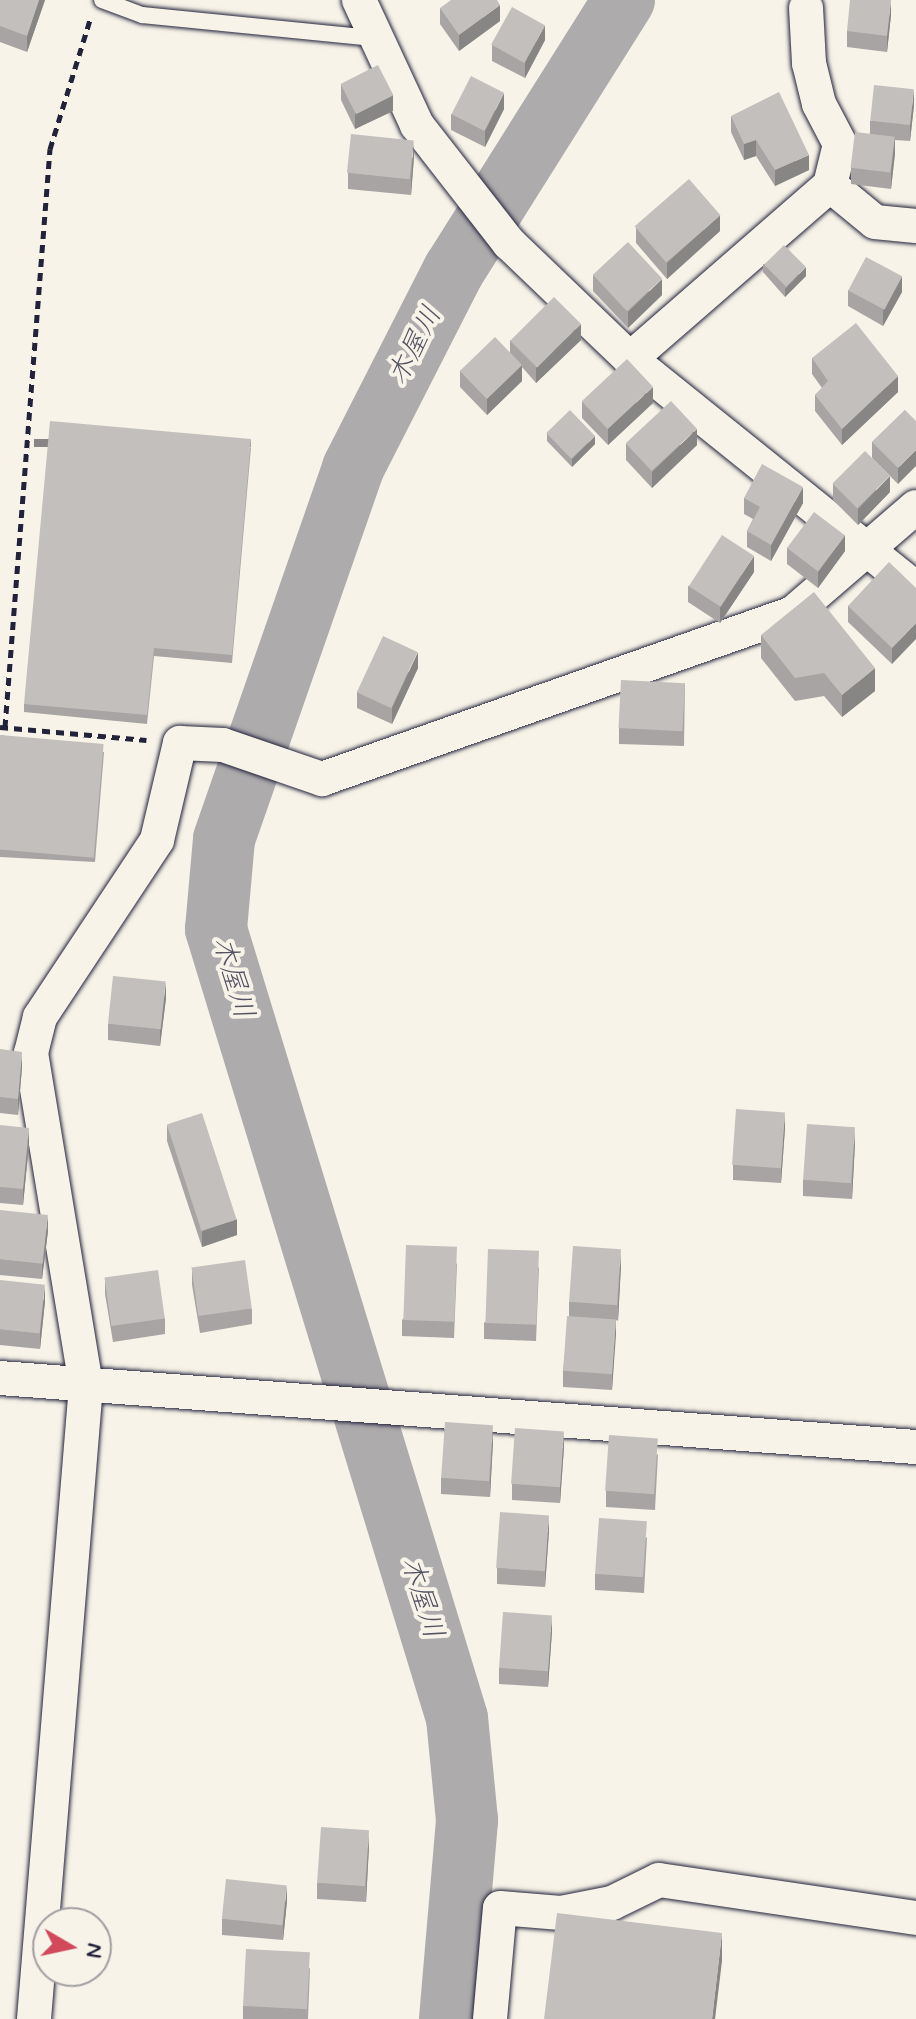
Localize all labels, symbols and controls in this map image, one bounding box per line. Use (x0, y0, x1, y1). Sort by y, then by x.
water label: 木屋川 (382, 301, 450, 391)
water label: 木屋川 (204, 933, 260, 1023)
water label: 木屋川 (393, 1553, 449, 1643)
north arrow (32, 1907, 112, 1987)
text: N (79, 1941, 109, 1960)

